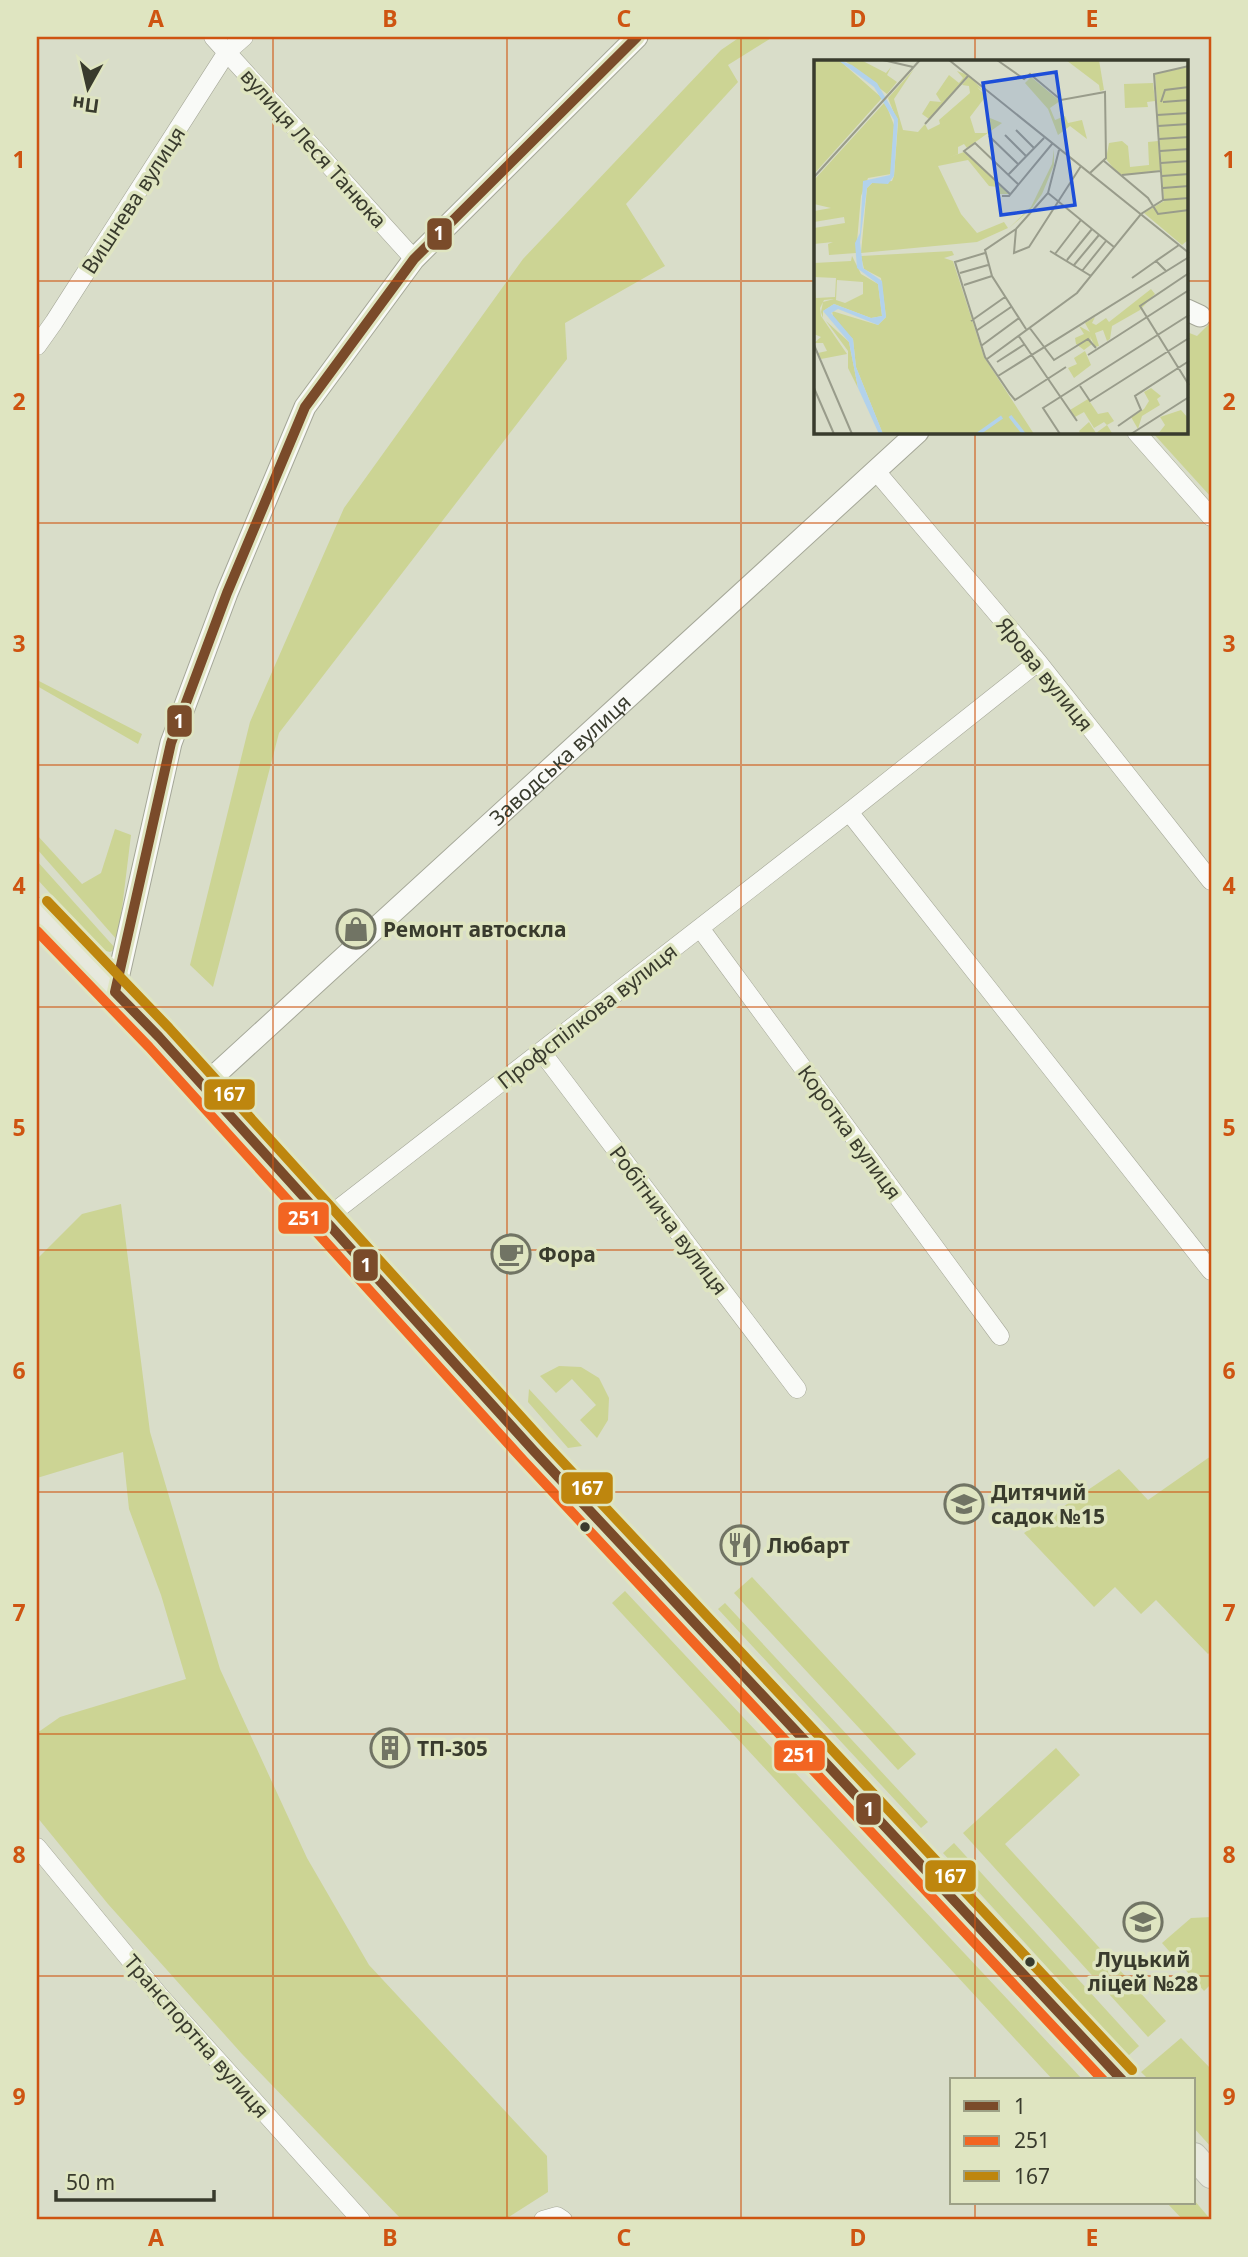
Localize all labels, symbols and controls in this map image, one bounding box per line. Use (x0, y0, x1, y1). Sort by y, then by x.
text: A (148, 2, 164, 34)
text: B (382, 2, 398, 34)
text: C (617, 2, 632, 34)
text: D (850, 2, 866, 34)
text: E (1086, 2, 1098, 34)
north arrow (52, 52, 122, 122)
inset map (814, 60, 1188, 434)
street label: вулиця Леся Танюка (235, 62, 393, 234)
text: Пн (70, 90, 101, 120)
street label: Вишнева вулиця (75, 121, 191, 279)
text: 1 (12, 143, 26, 175)
text: 1 (1222, 143, 1236, 175)
line badge: 1 (426, 217, 453, 251)
text: 1 (434, 220, 444, 246)
text: 2 (12, 385, 26, 417)
text: 2 (1222, 385, 1236, 417)
street label: Ярова вулиця (990, 611, 1100, 737)
text: 3 (12, 627, 26, 659)
text: 3 (1222, 627, 1236, 659)
street label: Заводська вулиця (483, 688, 636, 831)
line badge: 1 (166, 704, 193, 738)
text: 1 (174, 708, 184, 734)
text: 4 (12, 869, 26, 901)
text: 4 (1222, 869, 1236, 901)
shop icon: Ремонт автоскла (335, 908, 377, 950)
place label: Ремонт автоскла (383, 915, 566, 943)
street label: Профспілкова вулиця (491, 937, 683, 1095)
street label: Коротка вулиця (792, 1059, 908, 1205)
line badge: 167 (203, 1078, 256, 1111)
text: 167 (213, 1081, 245, 1107)
text: 5 (12, 1111, 26, 1143)
text: 5 (1222, 1111, 1236, 1143)
street label: Робітнича вулиця (604, 1140, 734, 1300)
line badge: 251 (277, 1201, 330, 1235)
text: 251 (288, 1205, 320, 1231)
cafe icon: Фора (490, 1233, 532, 1275)
place label: Фора (538, 1240, 596, 1268)
line badge: 1 (352, 1248, 379, 1282)
text: 1 (361, 1252, 371, 1278)
text: 6 (12, 1354, 26, 1386)
text: 6 (1222, 1354, 1236, 1386)
line badge: 167 (560, 1471, 614, 1505)
text: 167 (571, 1475, 603, 1501)
place label: Дитячий садок №15 (991, 1478, 1105, 1530)
school or university icon: Дитячий садок №15 (943, 1483, 985, 1525)
unlabelled marker (578, 1520, 592, 1534)
restaurant icon: Любарт (719, 1524, 761, 1566)
place label: Любарт (767, 1531, 850, 1559)
text: 7 (12, 1596, 26, 1628)
text: 7 (1222, 1596, 1236, 1628)
building icon: ТП-305 (369, 1727, 411, 1769)
place label: ТП-305 (417, 1734, 488, 1762)
line badge: 251 (773, 1739, 826, 1772)
text: 251 (783, 1742, 815, 1768)
line badge: 1 (855, 1792, 882, 1826)
text: 1 (864, 1796, 874, 1822)
text: 8 (12, 1838, 26, 1870)
text: 8 (1222, 1838, 1236, 1870)
line badge: 167 (924, 1859, 977, 1893)
text: 167 (934, 1863, 966, 1889)
school or university icon: Луцький ліцей №28 (1122, 1901, 1164, 1943)
place label: Луцький ліцей №28 (1088, 1945, 1198, 1997)
street label: Транспортна вулиця (118, 1948, 276, 2124)
unlabelled marker (1023, 1955, 1037, 1969)
legend (950, 2078, 1196, 2204)
text: 9 (12, 2080, 26, 2112)
text: 9 (1222, 2080, 1236, 2112)
text: 1 (1014, 2092, 1026, 2120)
text: 251 (1014, 2126, 1050, 2154)
scale bar (56, 2159, 214, 2203)
text: 167 (1014, 2162, 1050, 2190)
text: 50 m (66, 2168, 115, 2196)
text: A (148, 2221, 164, 2253)
text: B (382, 2221, 398, 2253)
text: C (617, 2221, 632, 2253)
text: D (850, 2221, 866, 2253)
text: E (1086, 2221, 1098, 2253)

